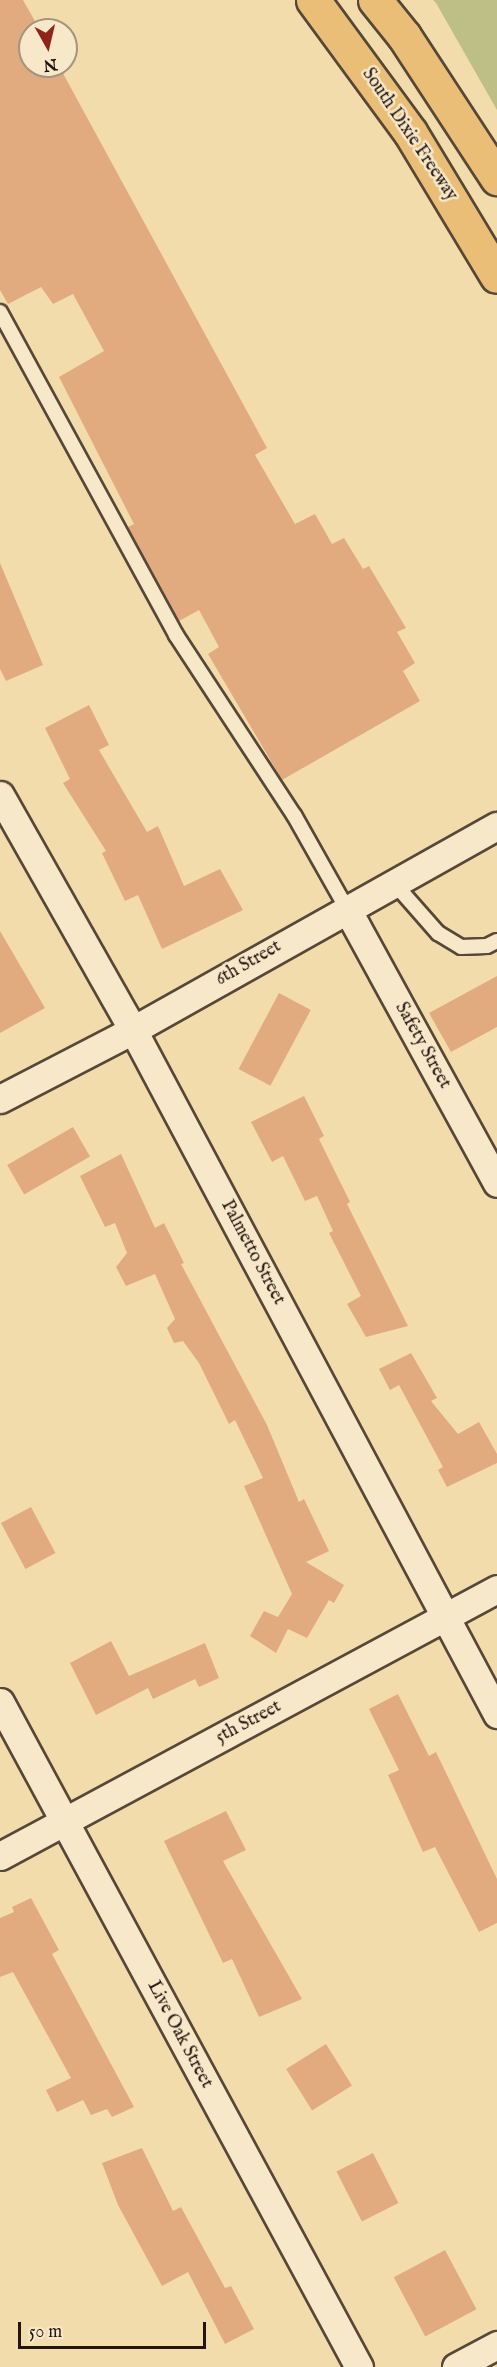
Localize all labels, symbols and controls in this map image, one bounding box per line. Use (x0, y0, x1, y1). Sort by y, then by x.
north arrow (18, 18, 78, 78)
text: N (42, 53, 58, 75)
street label: South Dixie Freeway (357, 65, 461, 205)
street label: 6th Street (212, 937, 286, 991)
street label: Safety Street (389, 999, 455, 1093)
street label: Palmetto Street (215, 1197, 289, 1309)
street label: 5th Street (213, 1697, 285, 1749)
street label: Live Oak Street (142, 1978, 216, 2092)
scale bar (21, 2310, 208, 2348)
text: 50 m (29, 2321, 62, 2344)

